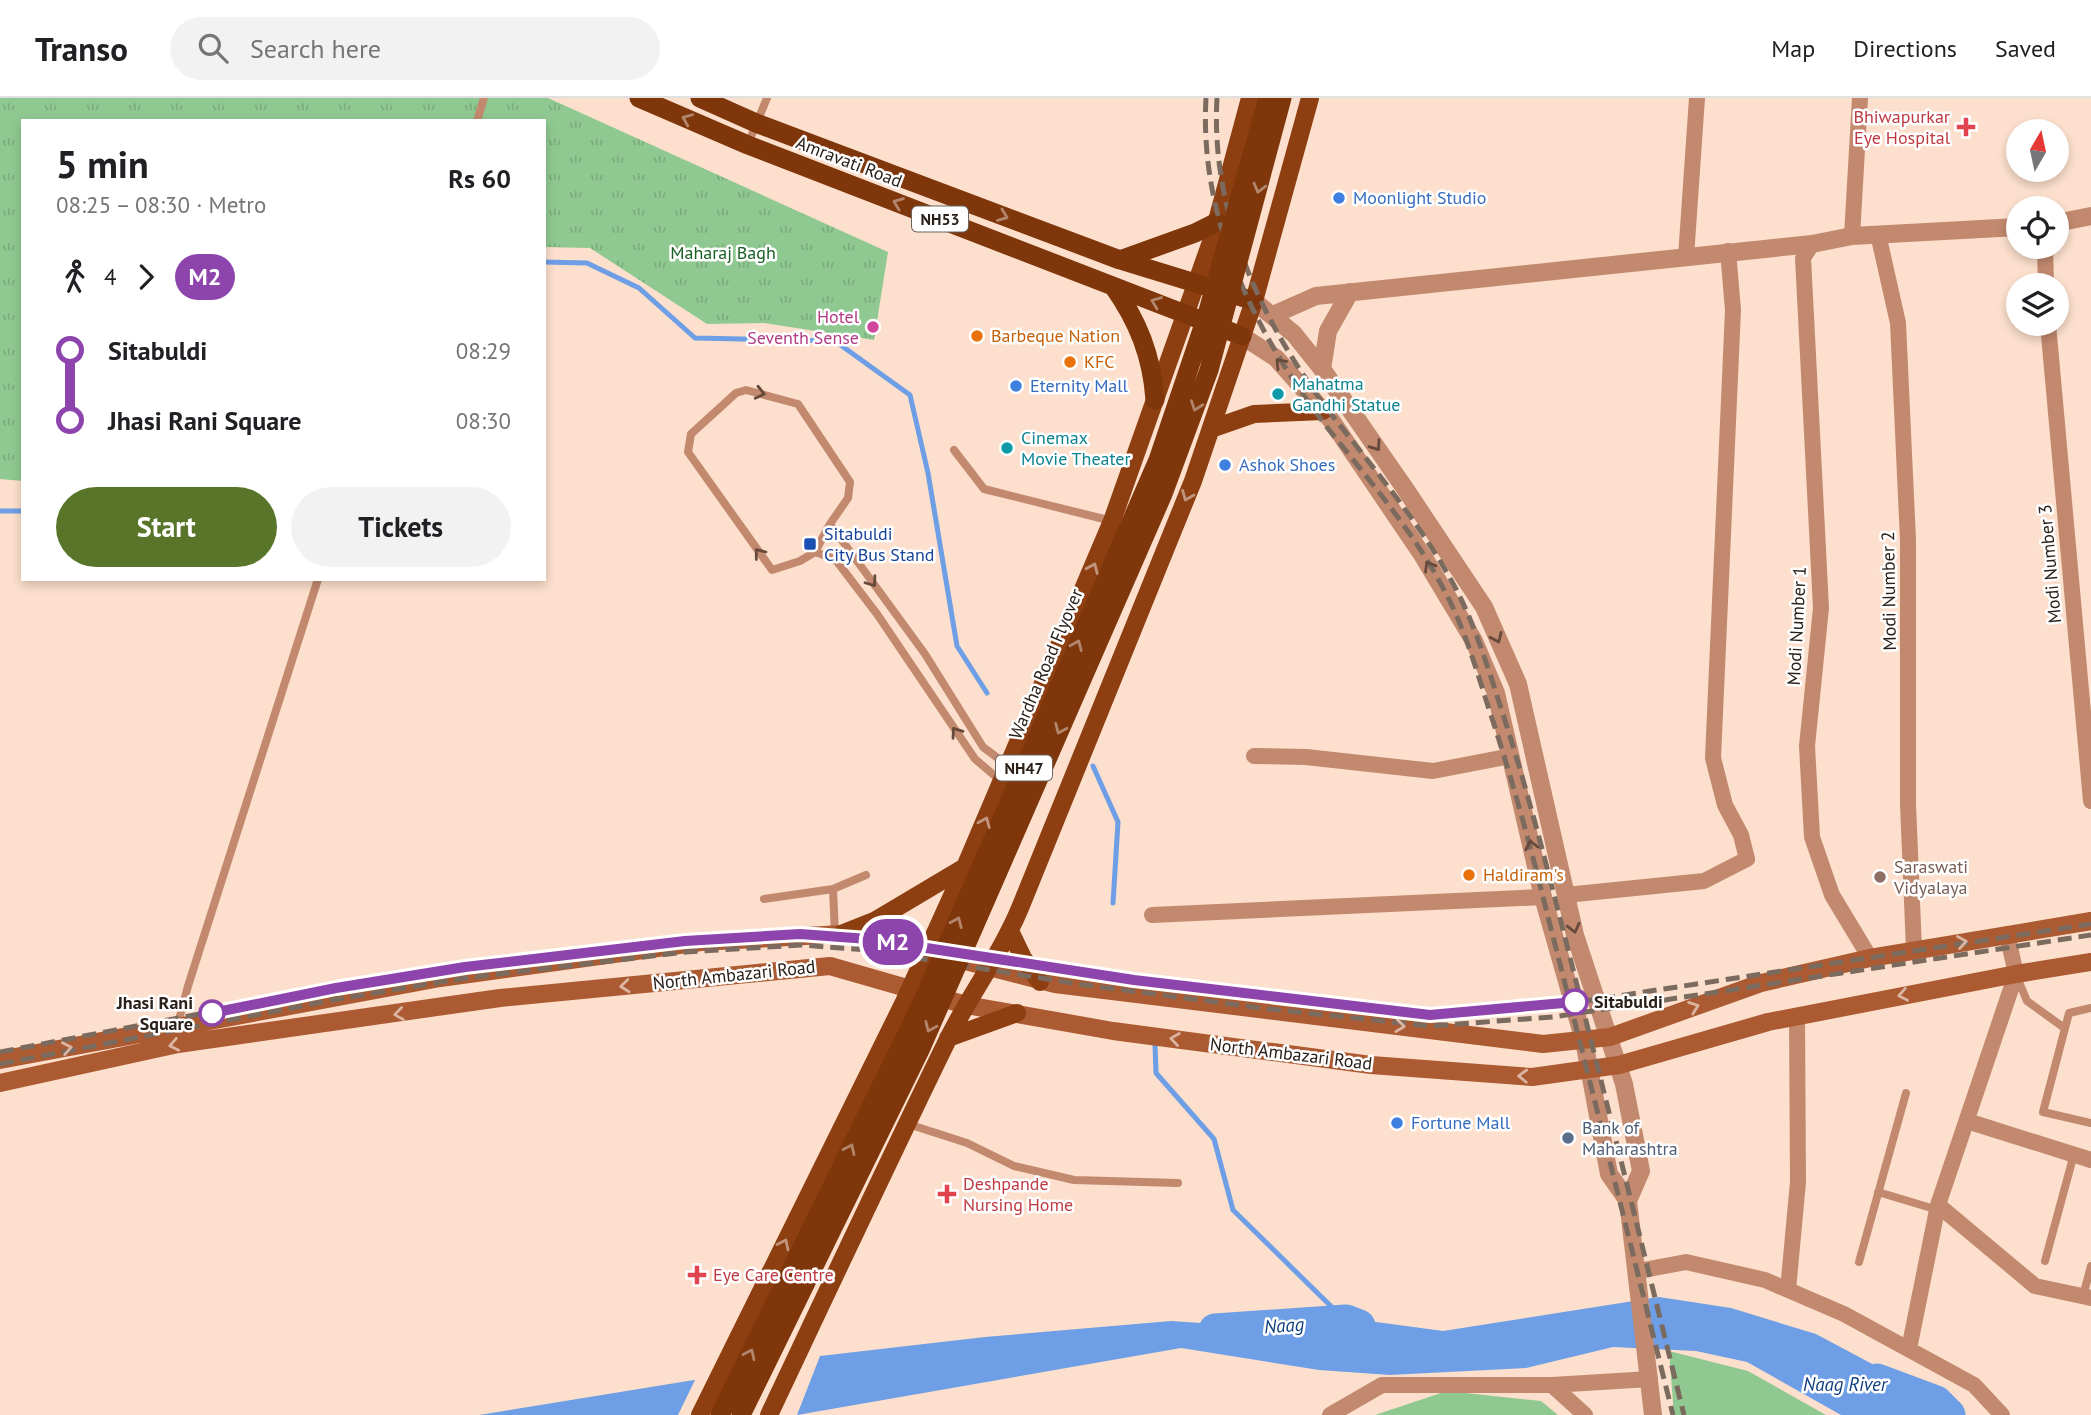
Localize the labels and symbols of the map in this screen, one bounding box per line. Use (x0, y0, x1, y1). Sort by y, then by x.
place label: Bhiwapurkar Eye Hospital (1853, 105, 1951, 149)
one-way arrow (682, 113, 694, 127)
marker: Bhiwapurkar Eye Hospital (1956, 117, 1976, 137)
north arrow (2006, 119, 2068, 182)
street label: Amravati Road (793, 131, 905, 192)
one-way arrow (1252, 182, 1267, 194)
place label: Moonlight Studio (1353, 186, 1486, 209)
marker: Moonlight Studio (1331, 190, 1347, 206)
one-way arrow (893, 198, 905, 212)
road number: NH53 (912, 206, 968, 232)
one-way arrow (997, 207, 1009, 221)
park label: Maharaj Bagh (670, 241, 776, 264)
one-way arrow (1151, 296, 1163, 310)
place label: Hotel Seventh Sense (747, 305, 860, 349)
marker: Hotel Seventh Sense (865, 319, 881, 335)
place label: Barbeque Nation (991, 324, 1120, 347)
marker: Barbeque Nation (969, 328, 985, 344)
place label: KFC (1084, 350, 1115, 373)
marker: KFC (1062, 354, 1078, 370)
one-way arrow (1275, 358, 1288, 371)
place label: Mahatma Gandhi Statue (1292, 372, 1401, 416)
place label: Eternity Mall (1030, 374, 1129, 397)
marker: Eternity Mall (1008, 378, 1024, 394)
one-way arrow (754, 385, 766, 400)
marker: Mahatma Gandhi Statue (1270, 386, 1286, 402)
one-way arrow (1190, 400, 1204, 412)
place label: Cinemax Movie Theater (1021, 426, 1131, 470)
one-way arrow (1368, 438, 1380, 451)
marker: Cinemax Movie Theater (999, 440, 1015, 456)
place label: Ashok Shoes (1239, 453, 1335, 476)
marker: Ashok Shoes (1217, 457, 1233, 473)
one-way arrow (1181, 489, 1195, 501)
street label: Modi Number 3 (2033, 504, 2066, 624)
place label: Sitabuldi City Bus Stand (824, 522, 934, 566)
street label: Modi Number 2 (1876, 531, 1901, 651)
marker: Sitabuldi City Bus Stand (802, 536, 818, 552)
one-way arrow (754, 548, 767, 561)
one-way arrow (1424, 560, 1437, 573)
one-way arrow (1085, 562, 1099, 575)
street label: Modi Number 1 (1782, 566, 1811, 686)
one-way arrow (864, 574, 876, 587)
street label: Wardha Road Flyover (1003, 585, 1088, 743)
one-way arrow (1489, 631, 1503, 643)
one-way arrow (1068, 640, 1082, 652)
one-way arrow (1055, 722, 1069, 734)
one-way arrow (952, 727, 964, 740)
road number: NH47 (996, 755, 1052, 780)
one-way arrow (976, 817, 990, 829)
one-way arrow (1525, 840, 1540, 852)
place label: Saraswati Vidyalaya (1893, 855, 1968, 899)
place label: Haldiram's (1483, 863, 1564, 886)
marker: Haldiram's (1461, 867, 1477, 883)
marker: Saraswati Vidyalaya (1872, 869, 1888, 885)
one-way arrow (949, 916, 963, 928)
line badge: M2 (862, 919, 924, 965)
one-way arrow (1566, 922, 1580, 934)
one-way arrow (1956, 935, 1968, 950)
street label: North Ambazari Road (652, 955, 816, 994)
one-way arrow (619, 979, 631, 994)
one-way arrow (1897, 987, 1909, 1002)
marker: Sitabuldi (1562, 989, 1588, 1015)
place label: Sitabuldi (1594, 990, 1663, 1013)
place label: Jhasi Rani Square (116, 991, 193, 1035)
marker: Jhasi Rani Square (199, 1000, 225, 1026)
one-way arrow (1688, 1001, 1700, 1015)
one-way arrow (393, 1006, 405, 1021)
one-way arrow (1394, 1018, 1406, 1033)
one-way arrow (925, 1020, 939, 1032)
one-way arrow (1169, 1032, 1181, 1047)
street label: North Ambazari Road (1209, 1032, 1373, 1075)
one-way arrow (168, 1037, 180, 1052)
one-way arrow (61, 1041, 73, 1056)
one-way arrow (1517, 1069, 1528, 1084)
place label: Fortune Mall (1411, 1111, 1511, 1134)
marker: Fortune Mall (1389, 1115, 1405, 1131)
place label: Bank of Maharashtra (1582, 1116, 1678, 1160)
marker: Bank of Maharashtra (1560, 1130, 1576, 1146)
one-way arrow (841, 1144, 855, 1156)
place label: Deshpande Nursing Home (963, 1172, 1073, 1216)
marker: Deshpande Nursing Home (937, 1184, 957, 1204)
one-way arrow (776, 1239, 790, 1251)
place label: Eye Care Centre (713, 1263, 834, 1286)
marker: Eye Care Centre (687, 1265, 707, 1285)
water label: Naag (1263, 1312, 1305, 1338)
one-way arrow (741, 1349, 755, 1361)
water label: Naag River (1803, 1372, 1889, 1396)

